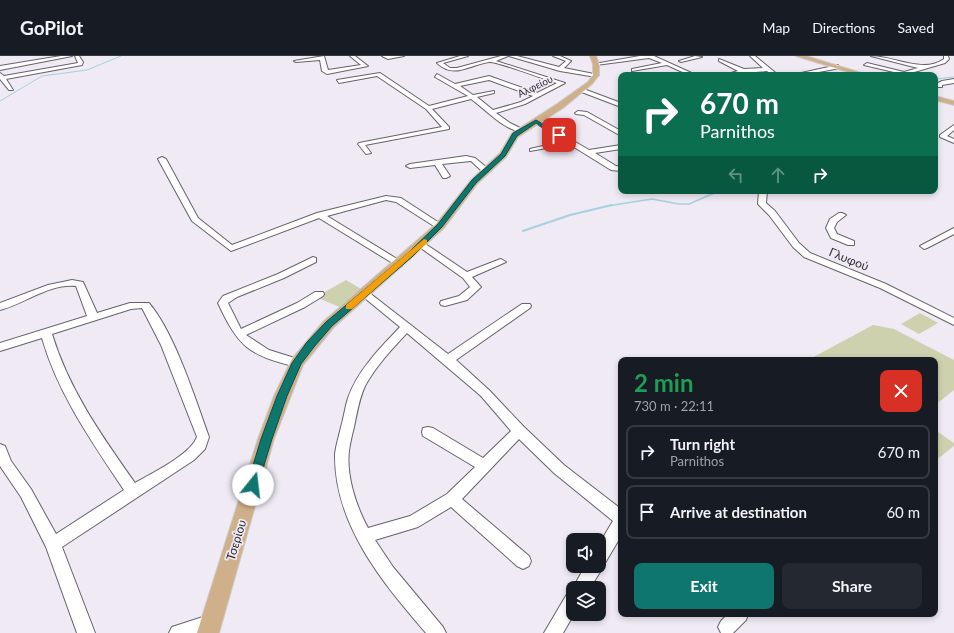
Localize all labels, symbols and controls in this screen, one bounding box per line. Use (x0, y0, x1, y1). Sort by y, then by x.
text: GoPilot (20, 16, 83, 39)
text: Map (763, 19, 790, 36)
text: Directions (812, 19, 875, 36)
text: Saved (897, 19, 934, 36)
street label: Αλφείου (515, 72, 555, 100)
text: 670 m (700, 86, 779, 120)
icon: right (634, 88, 686, 140)
pin (542, 118, 576, 152)
text: Parnithos (700, 120, 775, 142)
icon: arrive (548, 124, 570, 146)
icon: left (725, 164, 747, 186)
icon: ahead (767, 164, 789, 186)
icon: right (809, 164, 831, 186)
street label: Γλυφού (827, 244, 871, 274)
text: 2 min (634, 368, 694, 397)
button: close (880, 370, 922, 412)
text: 730 m · 22:11 (634, 398, 714, 414)
text: Turn right (670, 435, 735, 453)
icon: right (636, 441, 658, 463)
text: 670 m (878, 443, 920, 461)
text: Parnithos (670, 453, 724, 469)
position arrow (232, 464, 274, 506)
icon: arrive (636, 501, 658, 523)
text: Arrive at destination (670, 503, 807, 521)
text: 60 m (886, 503, 920, 521)
street label: Τσερίου (223, 518, 249, 562)
map controls (566, 533, 606, 621)
button: sound (566, 533, 606, 573)
button: Exit (634, 563, 774, 609)
button: Share (782, 563, 922, 609)
button: layers (566, 581, 606, 621)

